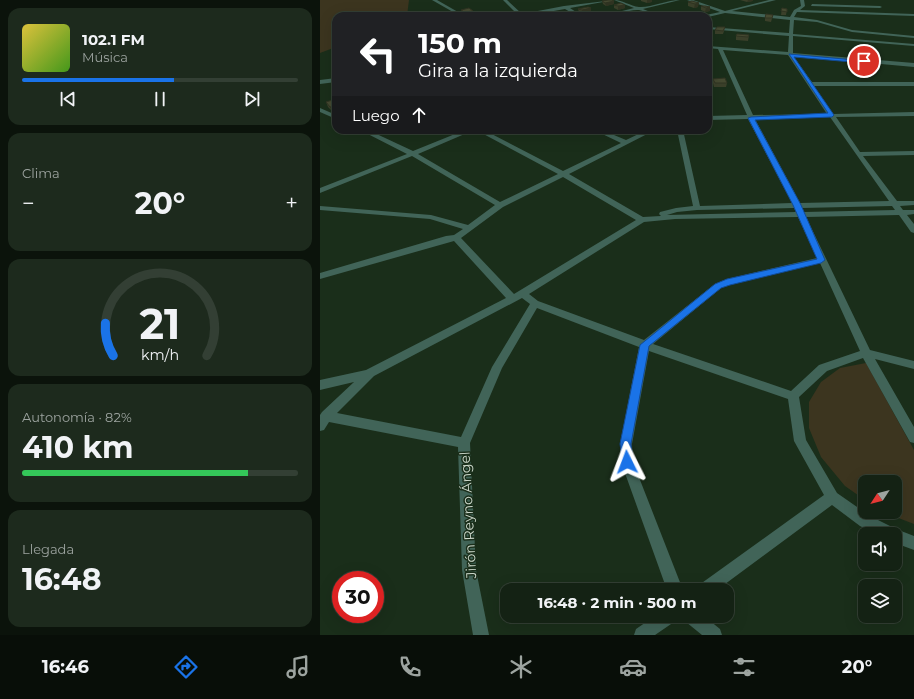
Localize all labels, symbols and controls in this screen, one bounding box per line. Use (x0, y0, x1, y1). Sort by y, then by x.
text: 150 m (418, 26, 502, 60)
icon: left (352, 28, 404, 80)
text: 102.1 FM (82, 30, 145, 49)
pin (847, 44, 881, 78)
text: Música (82, 49, 128, 65)
icon: arrive (853, 50, 875, 72)
text: Gira a la izquierda (418, 60, 578, 82)
icon: previous (57, 88, 79, 110)
icon: pause (149, 88, 171, 110)
icon: next (241, 88, 263, 110)
icon: ahead (408, 104, 430, 126)
text: Luego (352, 106, 400, 125)
text: Clima (22, 165, 60, 181)
text: 20° (135, 185, 185, 222)
text: − (22, 190, 35, 217)
text: + (285, 190, 298, 217)
text: 21 (140, 298, 180, 348)
text: km/h (141, 345, 179, 363)
text: Autonomía · 82% (22, 409, 132, 425)
text: 410 km (22, 429, 134, 466)
position arrow (606, 441, 648, 483)
street label: Jirón Reyno Ángel (456, 451, 480, 580)
north arrow (858, 475, 902, 519)
map controls (858, 475, 902, 623)
button: sound (858, 527, 902, 571)
text: Llegada (22, 541, 74, 557)
text: 16:48 (22, 561, 102, 598)
speed limit sign: 30 (332, 571, 384, 623)
button: layers (858, 579, 902, 623)
text: 16:48 · 2 min · 500 m (538, 593, 696, 612)
icon: directions (172, 653, 200, 681)
icon: music (284, 653, 312, 681)
icon: phone (396, 653, 424, 681)
icon: climate (507, 653, 535, 681)
icon: car (619, 653, 647, 681)
icon: filters (730, 653, 758, 681)
text: 16:46 (42, 656, 89, 678)
text: 20° (842, 656, 872, 678)

